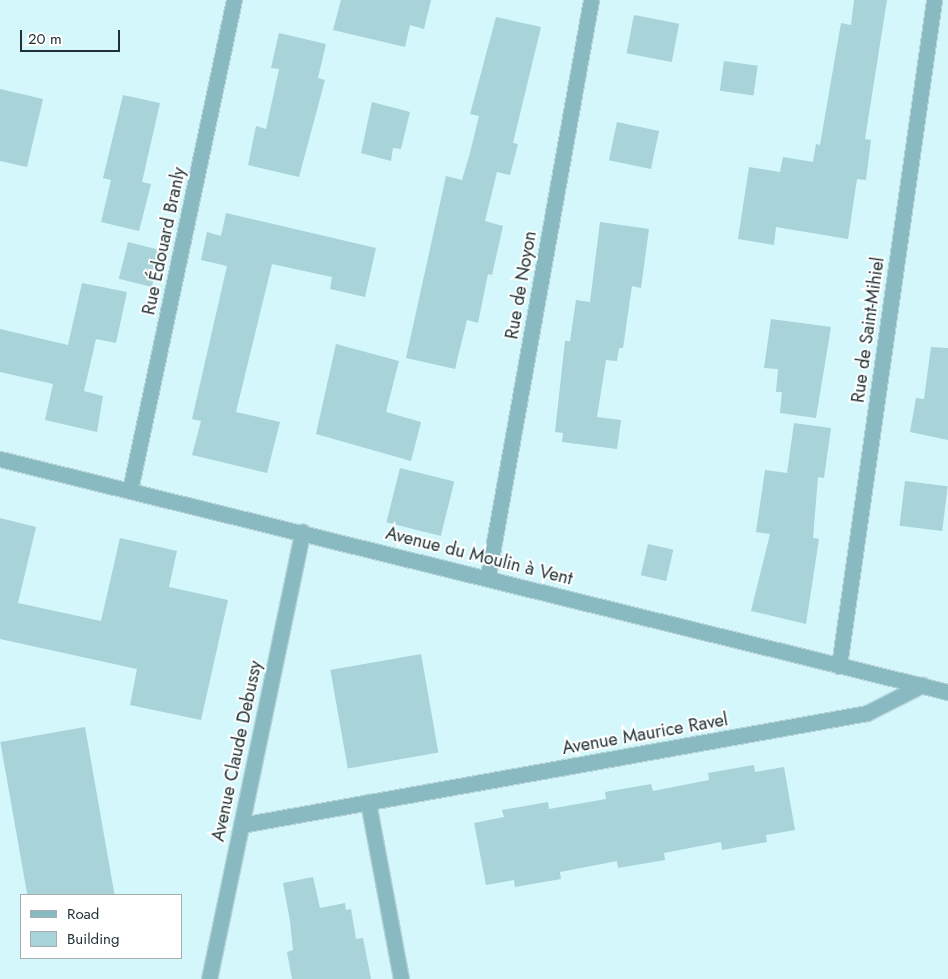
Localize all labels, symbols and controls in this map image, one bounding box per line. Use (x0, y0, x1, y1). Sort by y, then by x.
scale bar (22, 20, 122, 52)
text: 20 m (28, 28, 62, 50)
street label: Rue Édouard Branly (138, 165, 190, 317)
street label: Rue de Noyon (501, 229, 541, 341)
street label: Rue de Saint-Mihiel (847, 256, 889, 404)
street label: Avenue du Moulin à Vent (383, 522, 575, 590)
street label: Avenue Claude Debussy (207, 659, 267, 843)
street label: Avenue Maurice Ravel (560, 709, 730, 759)
legend (20, 894, 182, 959)
text: Road (67, 903, 99, 925)
text: Building (67, 928, 119, 950)

